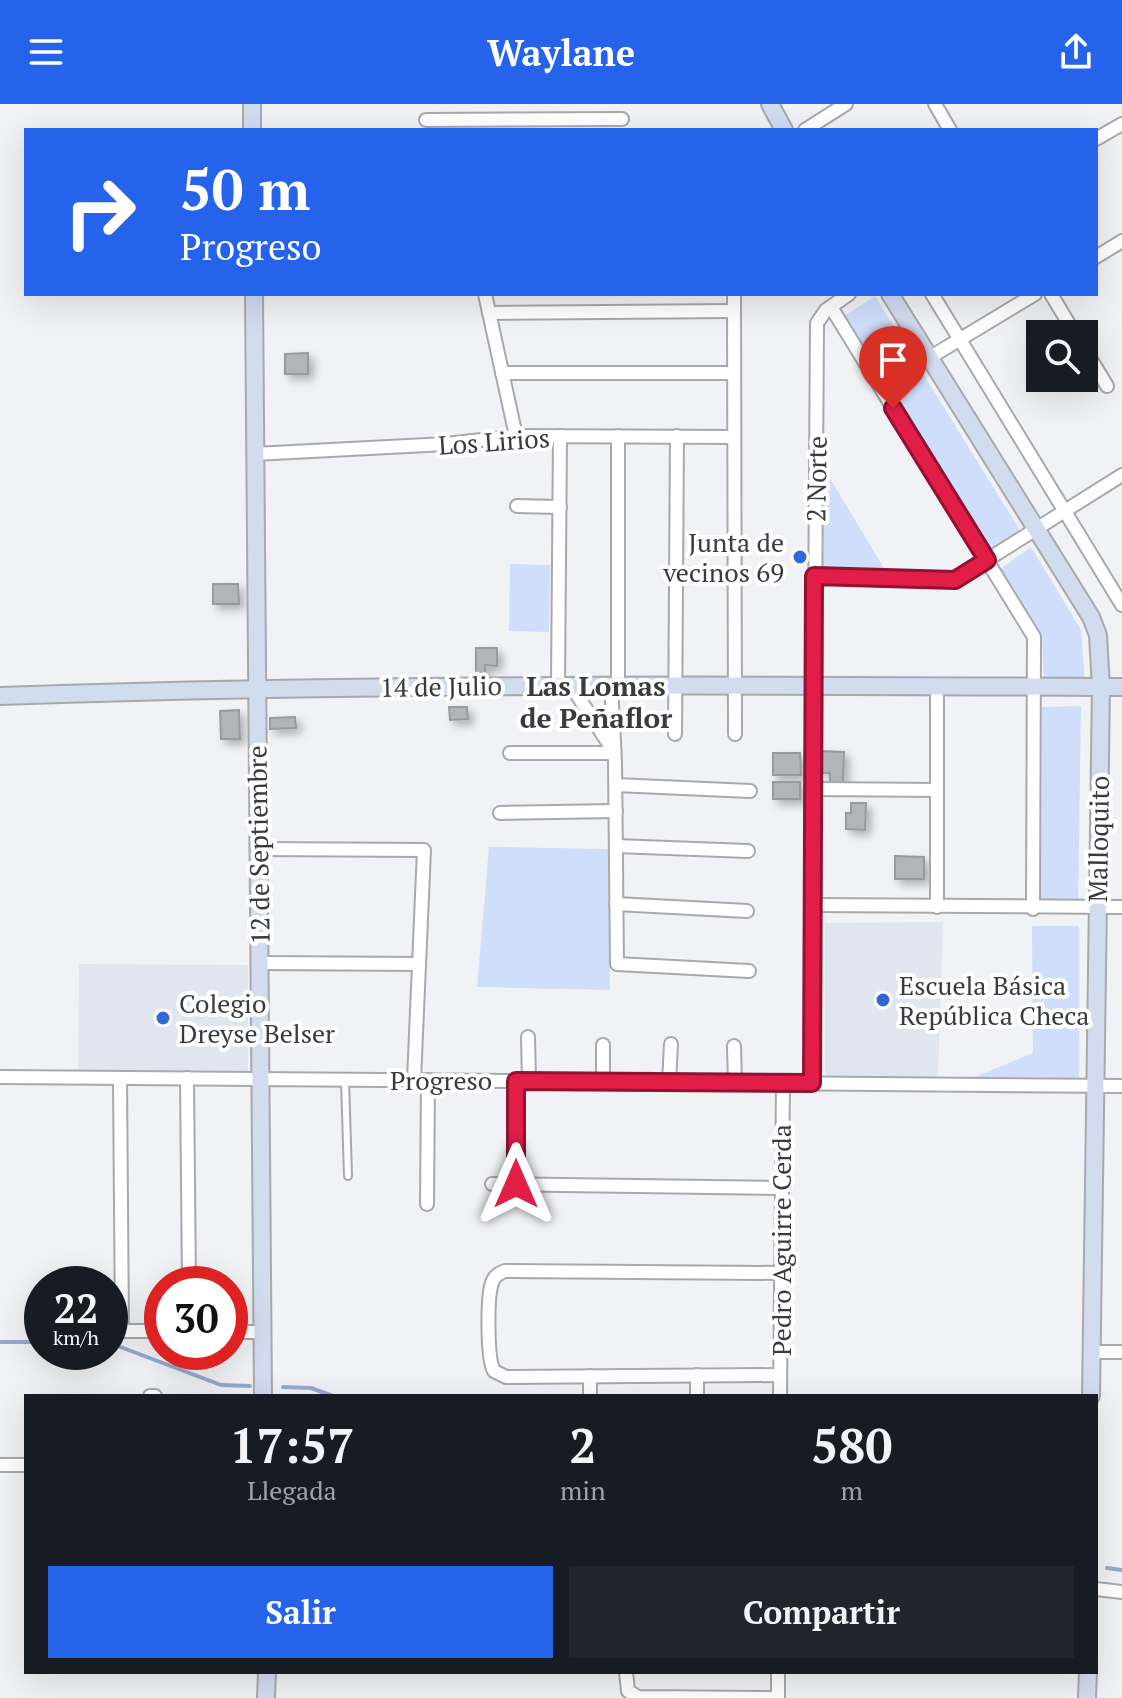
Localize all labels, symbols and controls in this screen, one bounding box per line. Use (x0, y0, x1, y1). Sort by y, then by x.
text: Waylane (487, 29, 635, 76)
icon: menu (24, 30, 68, 74)
icon: share (1054, 30, 1098, 74)
text: 50 m (180, 152, 310, 226)
icon: right (48, 160, 152, 264)
text: Progreso (180, 223, 322, 270)
map controls (1026, 320, 1098, 392)
button: search (1026, 320, 1098, 392)
pin (859, 326, 927, 408)
icon: arrive (871, 338, 915, 382)
street label: Los Lirios (437, 420, 551, 462)
street label: 2 Norte (798, 436, 834, 522)
place label: Junta de vecinos 69 (662, 525, 784, 589)
marker: Junta de vecinos 69 (791, 548, 809, 566)
district label: Las Lomas de Peñaflor (520, 667, 672, 736)
street label: 14 de Julio (380, 668, 502, 704)
street label: 12 de Septiembre (239, 745, 277, 945)
street label: Malloquito (1080, 775, 1116, 903)
place label: Escuela Básica República Checa (899, 968, 1090, 1032)
place label: Colegio Dreyse Belser (179, 986, 335, 1050)
marker: Escuela Básica República Checa (874, 991, 892, 1009)
marker: Colegio Dreyse Belser (154, 1009, 172, 1027)
street label: Progreso (390, 1063, 492, 1097)
street label: Pedro Aguirre Cerda (764, 1124, 798, 1356)
position arrow (474, 1142, 558, 1226)
speed limit sign: 30 (144, 1266, 248, 1370)
text: 22 (53, 1281, 99, 1334)
text: km/h (53, 1324, 99, 1351)
text: 17:57 (229, 1413, 354, 1477)
text: 2 (569, 1413, 596, 1477)
text: 580 (811, 1413, 893, 1477)
text: Llegada (247, 1473, 337, 1507)
text: min (560, 1473, 606, 1507)
text: m (841, 1473, 863, 1507)
button: Salir (48, 1566, 553, 1658)
button: Compartir (569, 1566, 1074, 1658)

